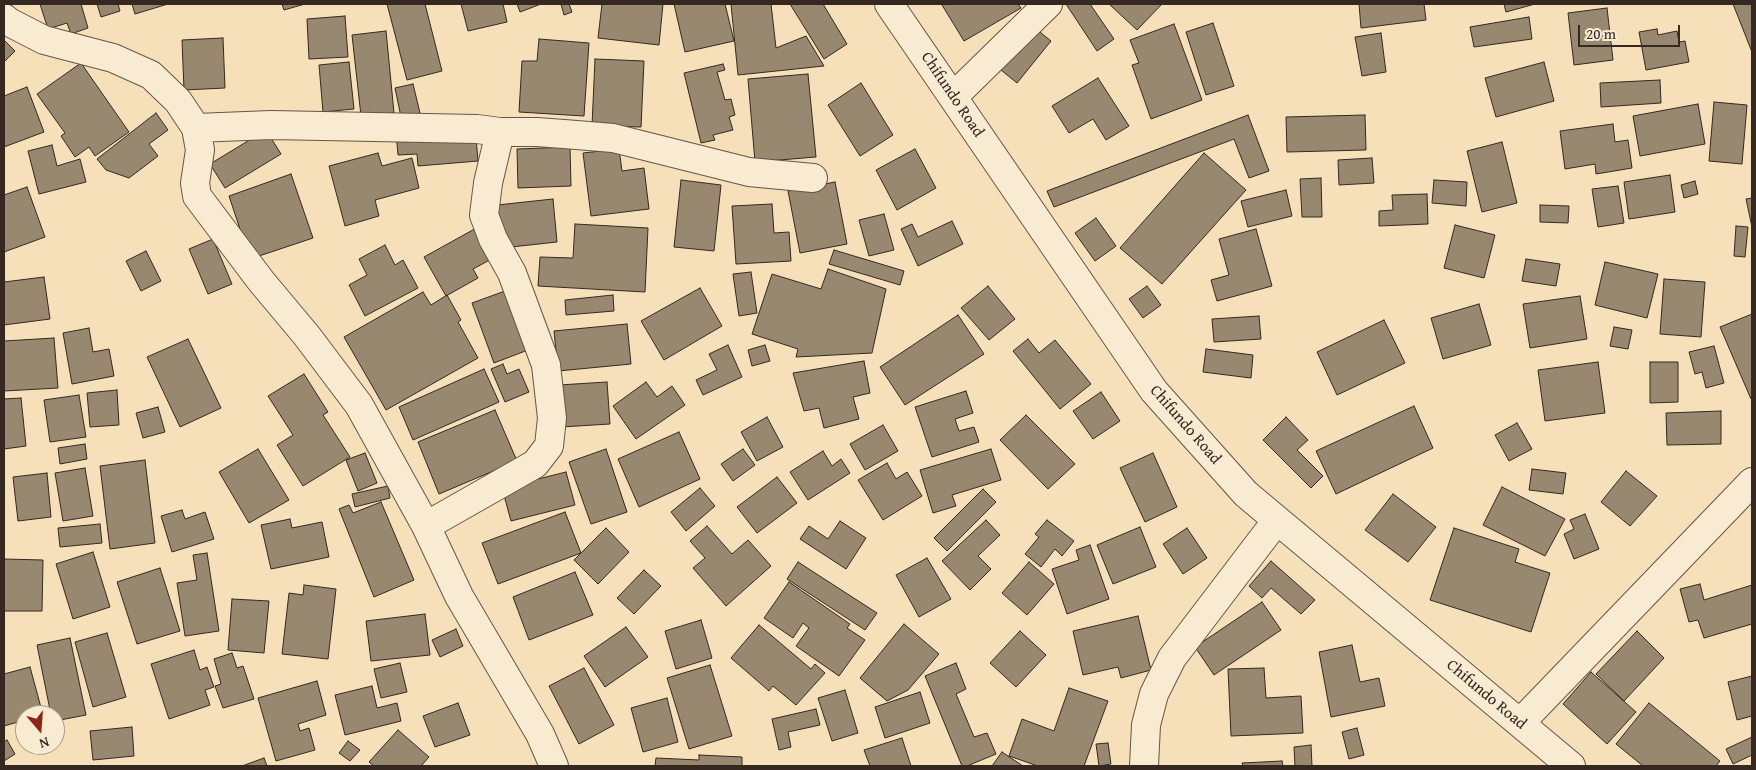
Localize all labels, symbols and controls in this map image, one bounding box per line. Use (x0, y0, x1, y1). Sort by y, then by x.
scale bar (1581, 15, 1684, 47)
text: 20 m (1586, 23, 1616, 44)
street label: Chifundo Road (916, 49, 988, 141)
street label: Chifundo Road (1145, 381, 1225, 469)
street label: Chifundo Road (1442, 656, 1530, 734)
north arrow (15, 705, 65, 755)
text: N (37, 732, 52, 754)

